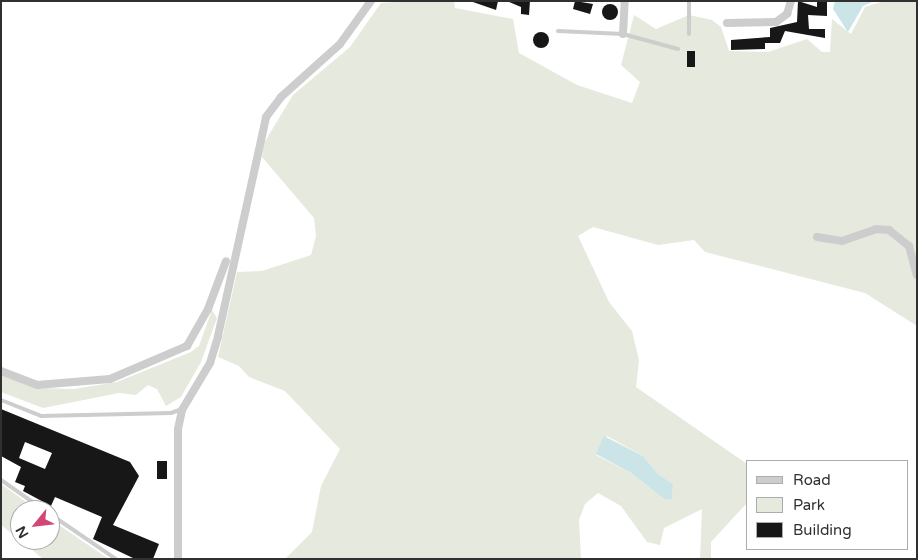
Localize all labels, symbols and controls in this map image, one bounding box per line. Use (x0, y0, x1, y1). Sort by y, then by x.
legend (746, 460, 908, 550)
text: Road (793, 471, 831, 489)
text: Park (793, 496, 825, 514)
north arrow (10, 500, 60, 550)
text: Building (793, 521, 852, 539)
text: N (12, 523, 32, 541)

